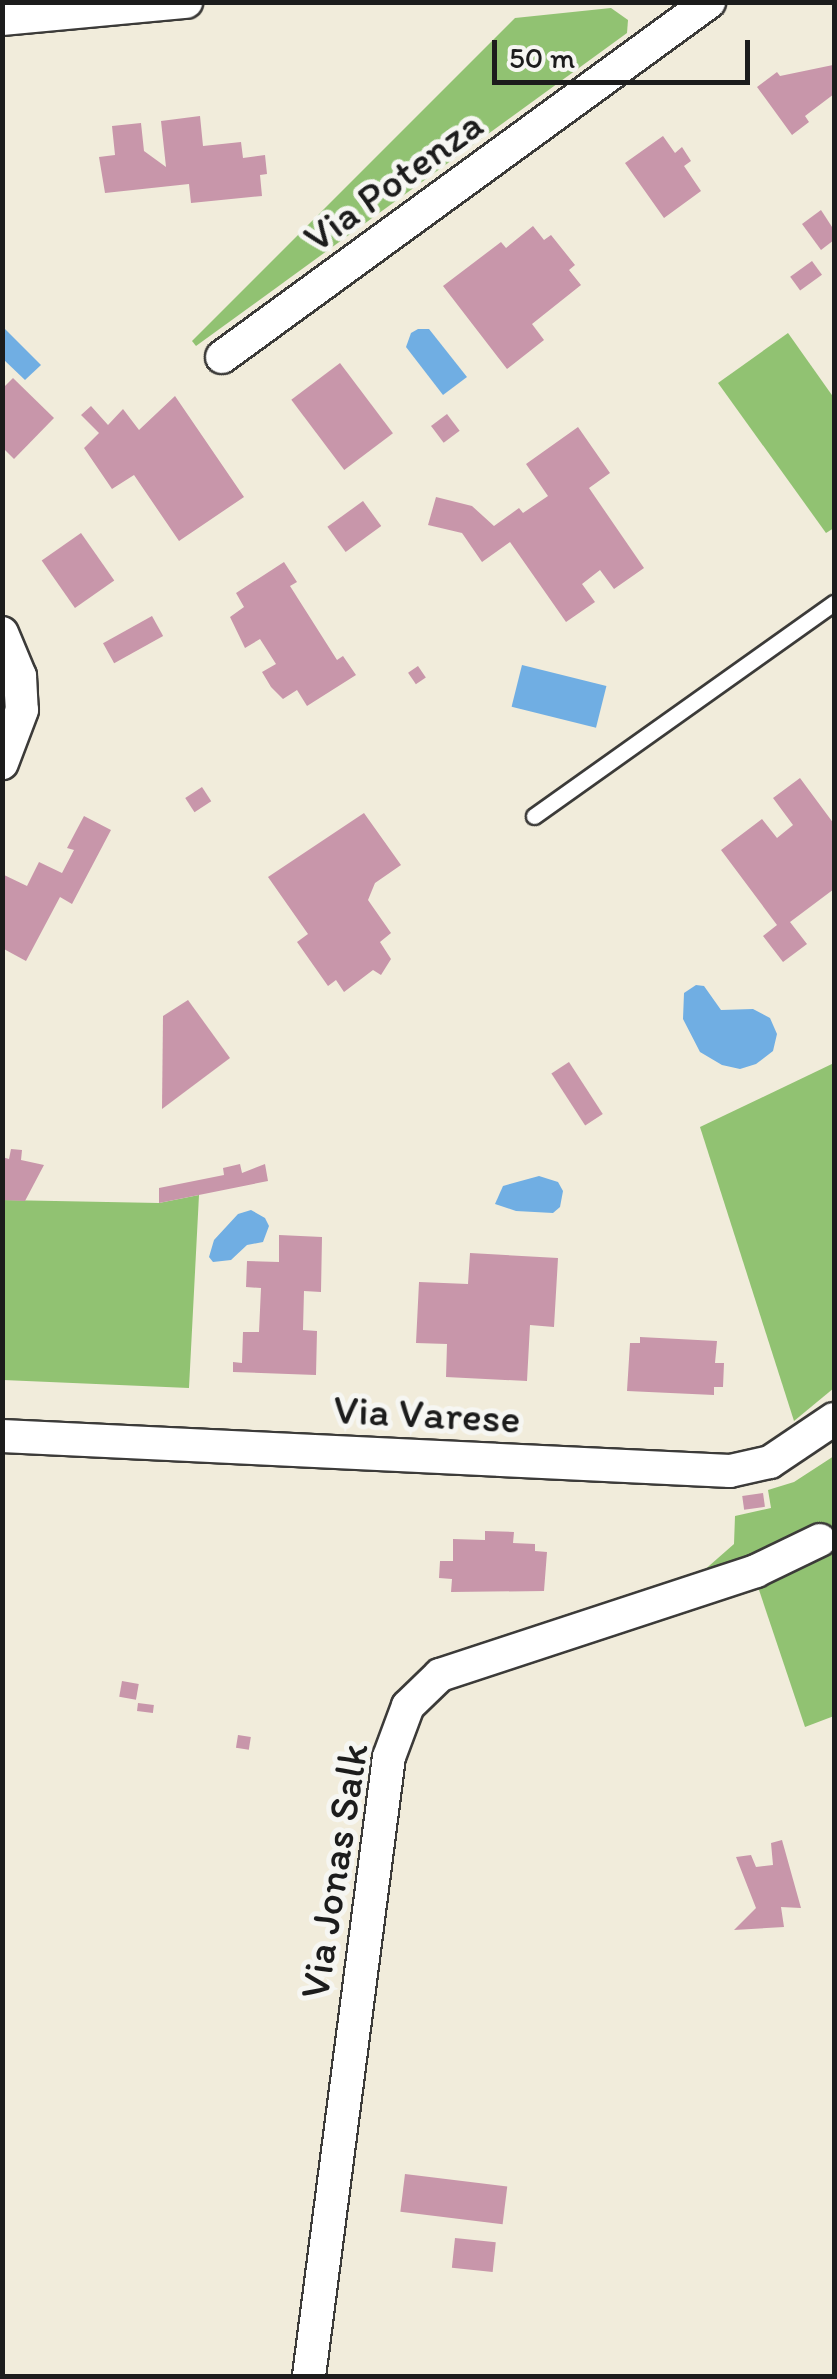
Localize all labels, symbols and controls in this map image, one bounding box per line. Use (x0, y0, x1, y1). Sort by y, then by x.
scale bar (497, 20, 754, 82)
text: 50 m (509, 39, 575, 76)
street label: Via Potenza (294, 99, 492, 263)
street label: Via Varese (333, 1384, 521, 1444)
street label: Via Jonas Salk (289, 1740, 379, 2002)

